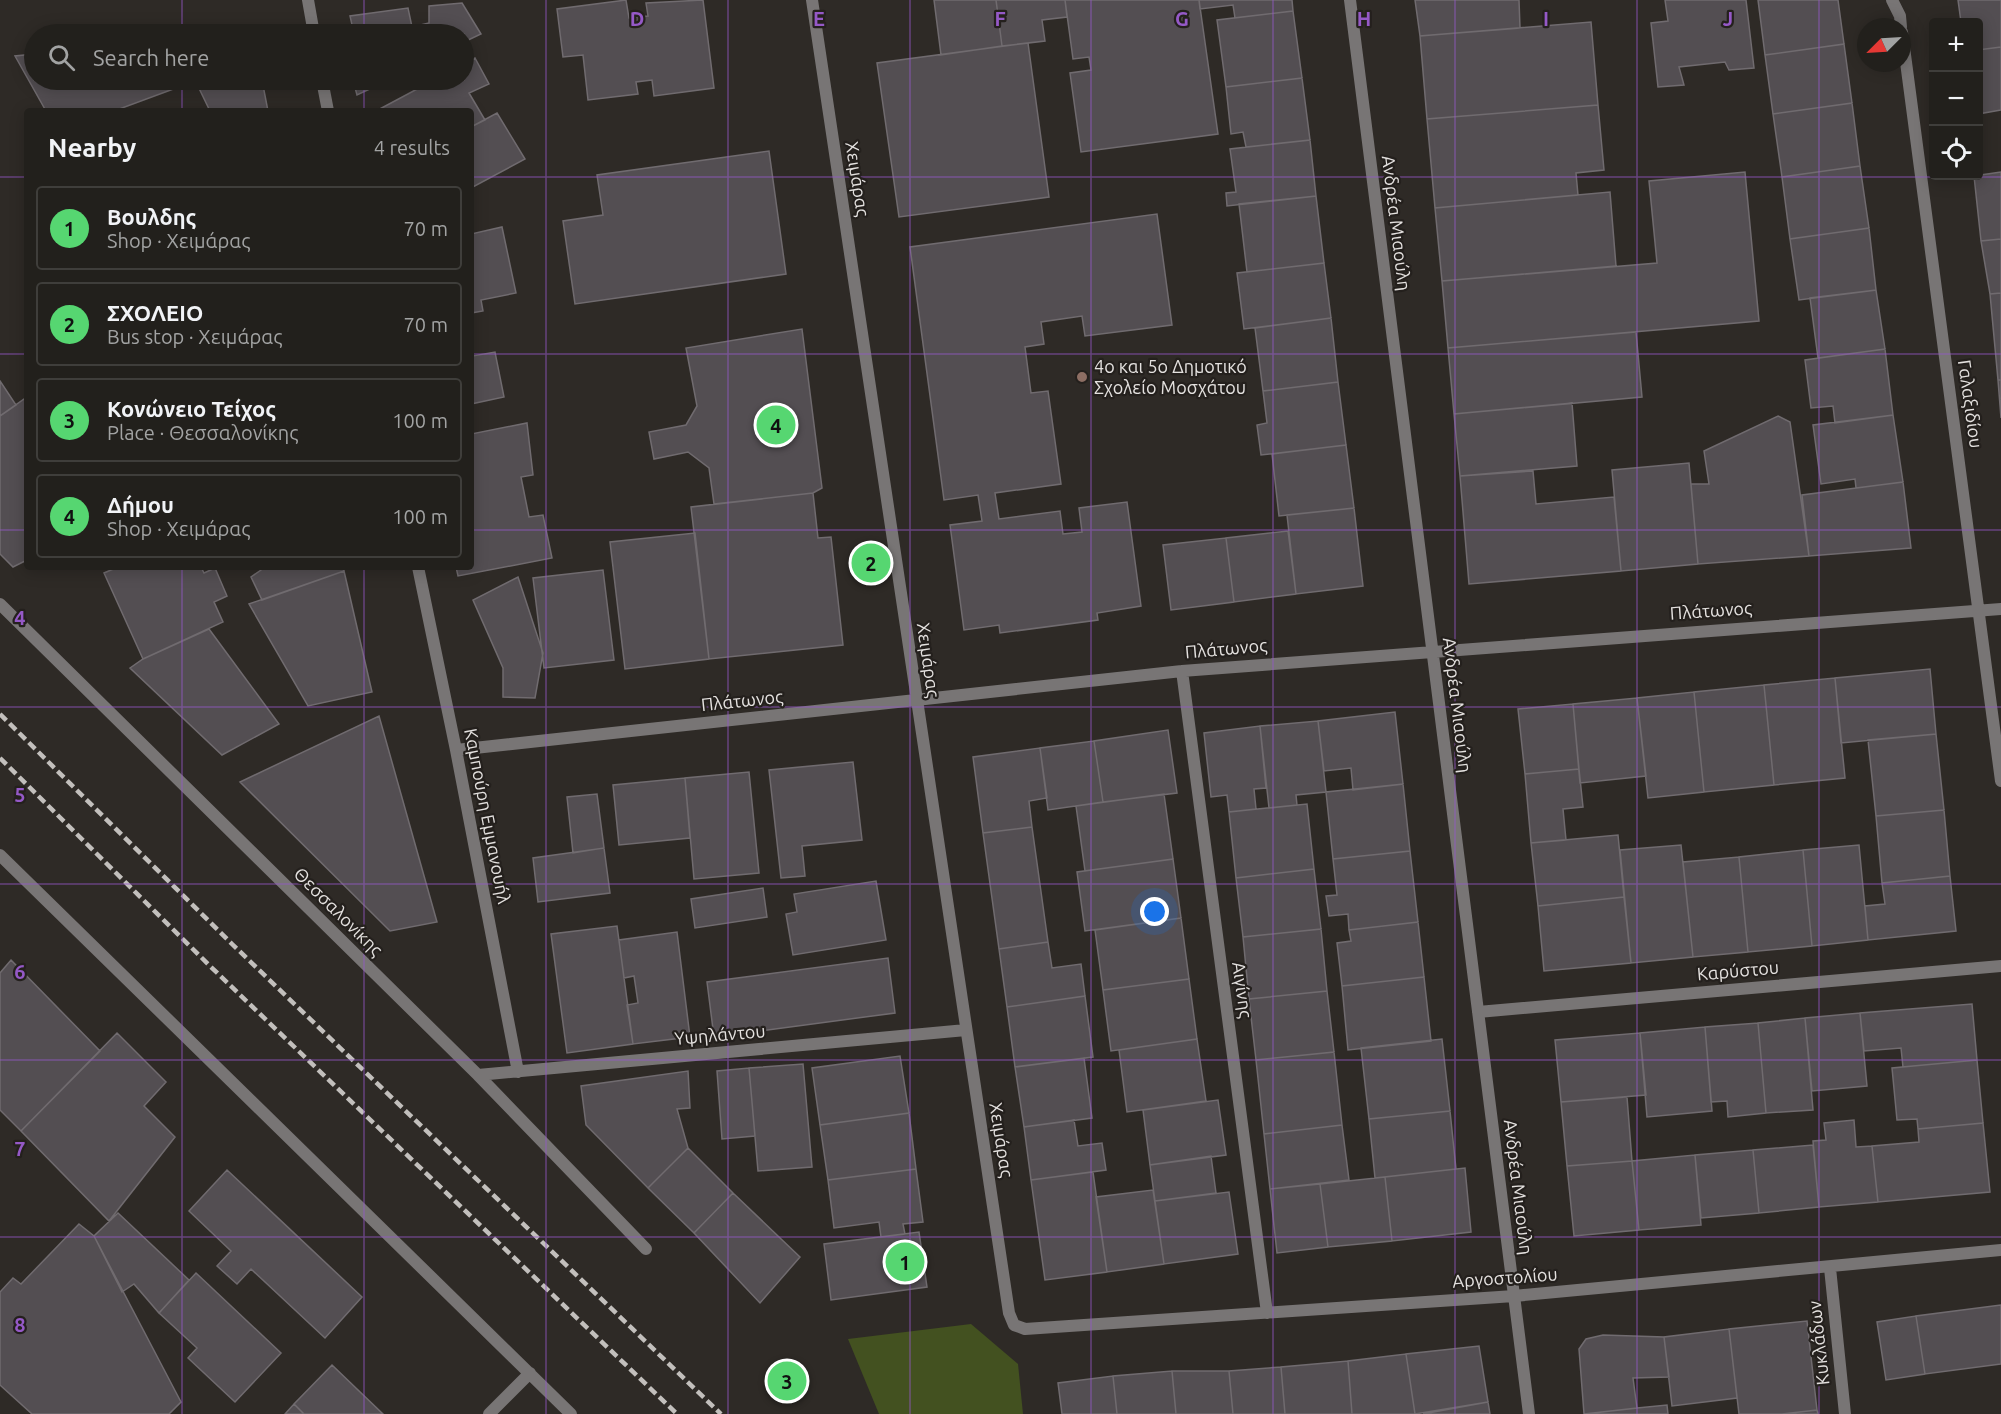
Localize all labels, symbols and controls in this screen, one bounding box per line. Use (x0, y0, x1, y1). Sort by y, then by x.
text: D (630, 7, 644, 30)
text: E (813, 7, 825, 30)
text: F (994, 7, 1006, 30)
text: G (1175, 7, 1189, 30)
text: H (1357, 7, 1371, 30)
text: I (1543, 7, 1549, 30)
text: J (1723, 7, 1733, 30)
north arrow (1857, 18, 1911, 72)
map controls (1929, 18, 1983, 180)
button: + (1929, 18, 1983, 72)
search box (24, 24, 474, 90)
icon: search (45, 41, 78, 74)
text: Search here (93, 45, 209, 70)
button: − (1929, 72, 1983, 126)
button: locate (1929, 126, 1983, 180)
text: Nearby (48, 133, 136, 162)
text: 4 results (374, 136, 450, 159)
street label: Χειμάρας (841, 140, 874, 218)
street label: Ανδρέα Μιαούλη (1379, 154, 1415, 292)
text: Βουλδης (107, 204, 196, 229)
text: 1 (64, 217, 75, 240)
text: 70 m (404, 217, 448, 240)
text: Shop · Χειμάρας (107, 229, 250, 252)
text: ΣΧΟΛΕΙΟ (107, 300, 203, 325)
text: 2 (64, 313, 75, 336)
text: 70 m (404, 313, 448, 336)
text: Bus stop · Χειμάρας (107, 325, 282, 348)
place label: 4ο και 5ο Δημοτικό Σχολείο Μοσχάτου (1094, 356, 1247, 397)
street label: Γαλαξιδίου (1955, 358, 1987, 449)
marker: 4ο και 5ο Δημοτικό Σχολείο Μοσχάτου (1075, 370, 1089, 384)
text: Κονώνειο Τείχος (107, 396, 276, 421)
pin: 4 (756, 402, 796, 448)
text: 3 (64, 409, 75, 432)
text: 100 m (392, 409, 448, 432)
text: Place · Θεσσαλονίκης (107, 421, 298, 444)
text: Δήμου (107, 492, 174, 517)
text: 4 (64, 505, 75, 528)
text: 100 m (392, 505, 448, 528)
text: Shop · Χειμάρας (107, 517, 250, 540)
pin: 2 (852, 540, 890, 586)
street label: Πλάτωνος (1669, 597, 1753, 624)
text: 4 (14, 606, 26, 629)
street label: Χειμάρας (913, 621, 944, 699)
street label: Πλάτωνος (1184, 634, 1268, 663)
street label: Ανδρέα Μιαούλη (1440, 636, 1476, 774)
street label: Πλάτωνος (700, 686, 784, 715)
street label: Καμπούρη Εμμανουήλ (461, 726, 515, 905)
text: 5 (14, 783, 26, 806)
street label: Θεσσαλονίκης (290, 863, 387, 960)
your location (1140, 897, 1169, 926)
street label: Καρύστου (1696, 956, 1780, 984)
text: 6 (14, 960, 26, 983)
street label: Αιγίνης (1228, 960, 1257, 1020)
street label: Υψηλάντου (674, 1020, 766, 1048)
street label: Χειμάρας (985, 1101, 1018, 1179)
street label: Ανδρέα Μιαούλη (1501, 1118, 1537, 1256)
text: 7 (14, 1137, 26, 1160)
pin: 1 (886, 1240, 924, 1284)
street label: Αργοστολίου (1452, 1263, 1558, 1291)
street label: Κυκλάδων (1804, 1300, 1832, 1386)
text: 8 (14, 1313, 26, 1336)
pin: 3 (768, 1358, 806, 1404)

